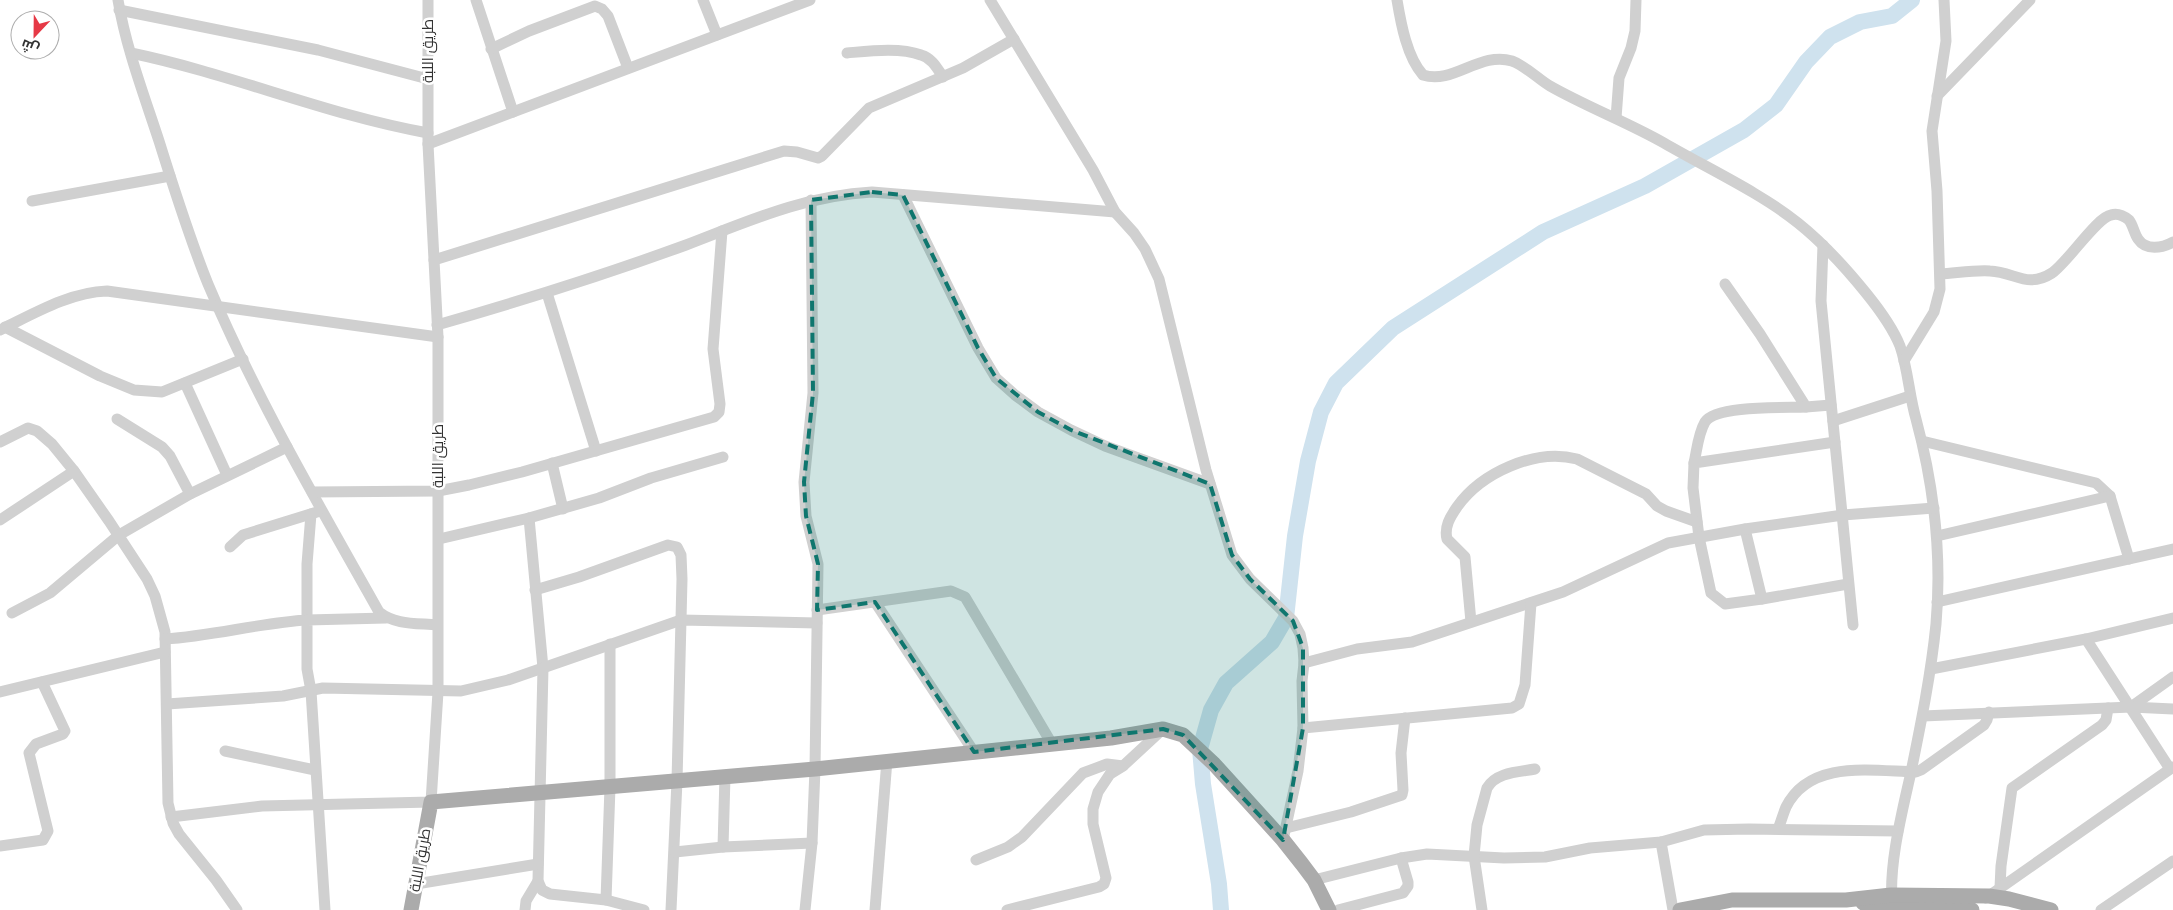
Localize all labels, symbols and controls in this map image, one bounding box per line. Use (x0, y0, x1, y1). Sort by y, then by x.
north arrow (10, 10, 60, 60)
street label: طريق اللبة (418, 19, 438, 83)
text: ش (18, 35, 42, 59)
street label: طريق اللبة (428, 424, 448, 488)
street label: طريق اللبة (405, 827, 435, 893)

